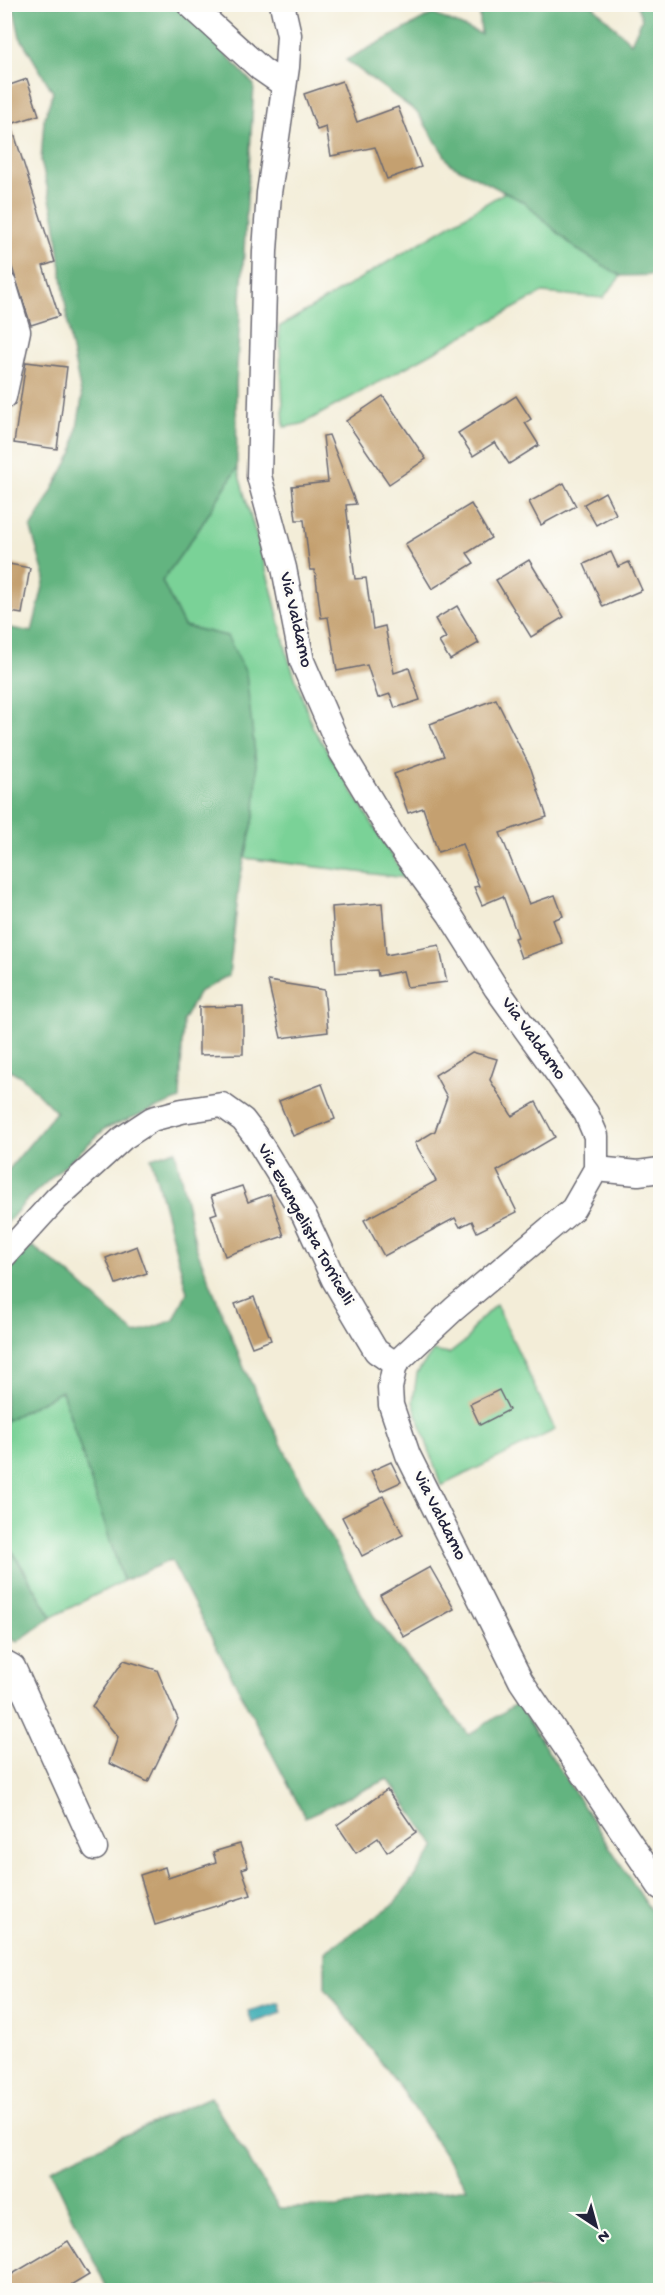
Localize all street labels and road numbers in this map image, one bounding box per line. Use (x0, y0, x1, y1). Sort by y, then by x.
street label: Via Valdarno (274, 569, 316, 670)
street label: Via Valdarno (495, 993, 570, 1084)
street label: Via Evangelista Torricelli (251, 1140, 358, 1310)
street label: Via Valdarno (407, 1467, 470, 1564)

